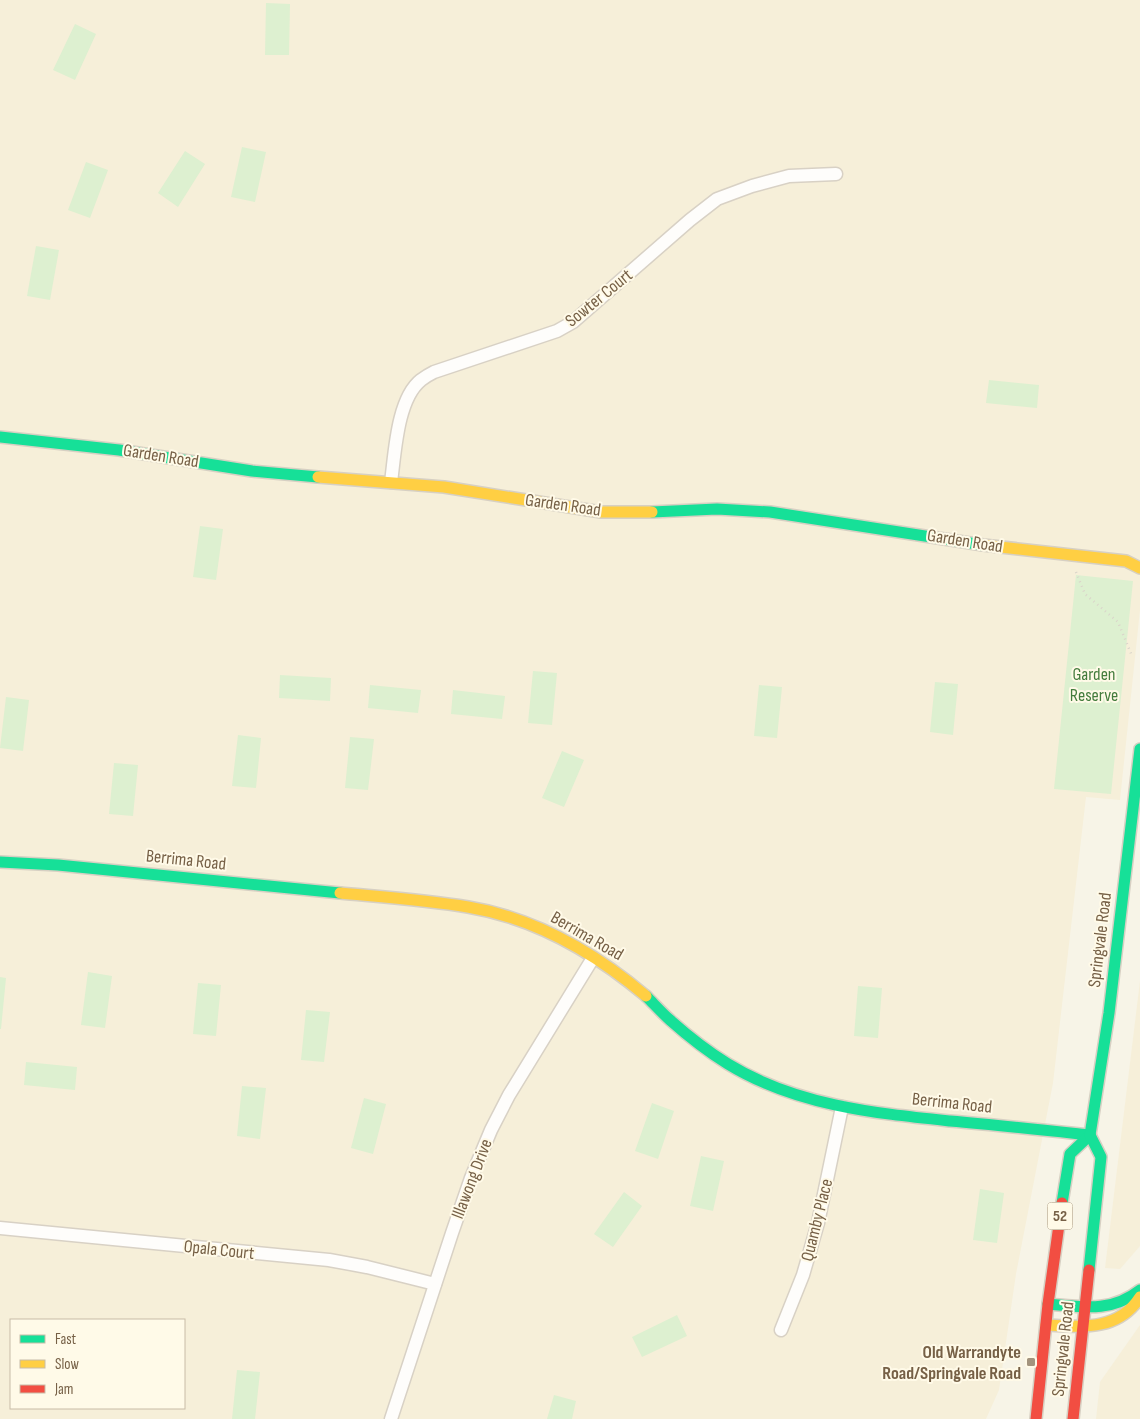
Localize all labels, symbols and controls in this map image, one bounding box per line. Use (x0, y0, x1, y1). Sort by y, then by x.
street label: Sowter Court (561, 264, 637, 331)
street label: Garden Road (122, 440, 200, 472)
street label: Garden Road (524, 489, 602, 521)
street label: Garden Road (926, 525, 1004, 557)
park label: Garden Reserve (1070, 664, 1118, 706)
street label: Berrima Road (145, 845, 227, 875)
street label: Springvale Road (1084, 891, 1116, 989)
street label: Berrima Road (547, 907, 627, 965)
street label: Berrima Road (911, 1088, 993, 1118)
street label: Illawong Drive (447, 1136, 497, 1222)
street label: Quamby Place (797, 1177, 837, 1263)
road number: 52 (1048, 1202, 1072, 1230)
street label: Opala Court (183, 1236, 256, 1264)
street label: Springvale Road (1048, 1300, 1078, 1398)
legend (10, 1319, 185, 1409)
text: Fast (55, 1330, 77, 1349)
place label: Old Warrandyte Road/Springvale Road (882, 1342, 1021, 1384)
text: Slow (55, 1355, 79, 1374)
marker: Old Warrandyte Road/Springvale Road (1025, 1356, 1037, 1368)
text: Jam (54, 1380, 73, 1399)

